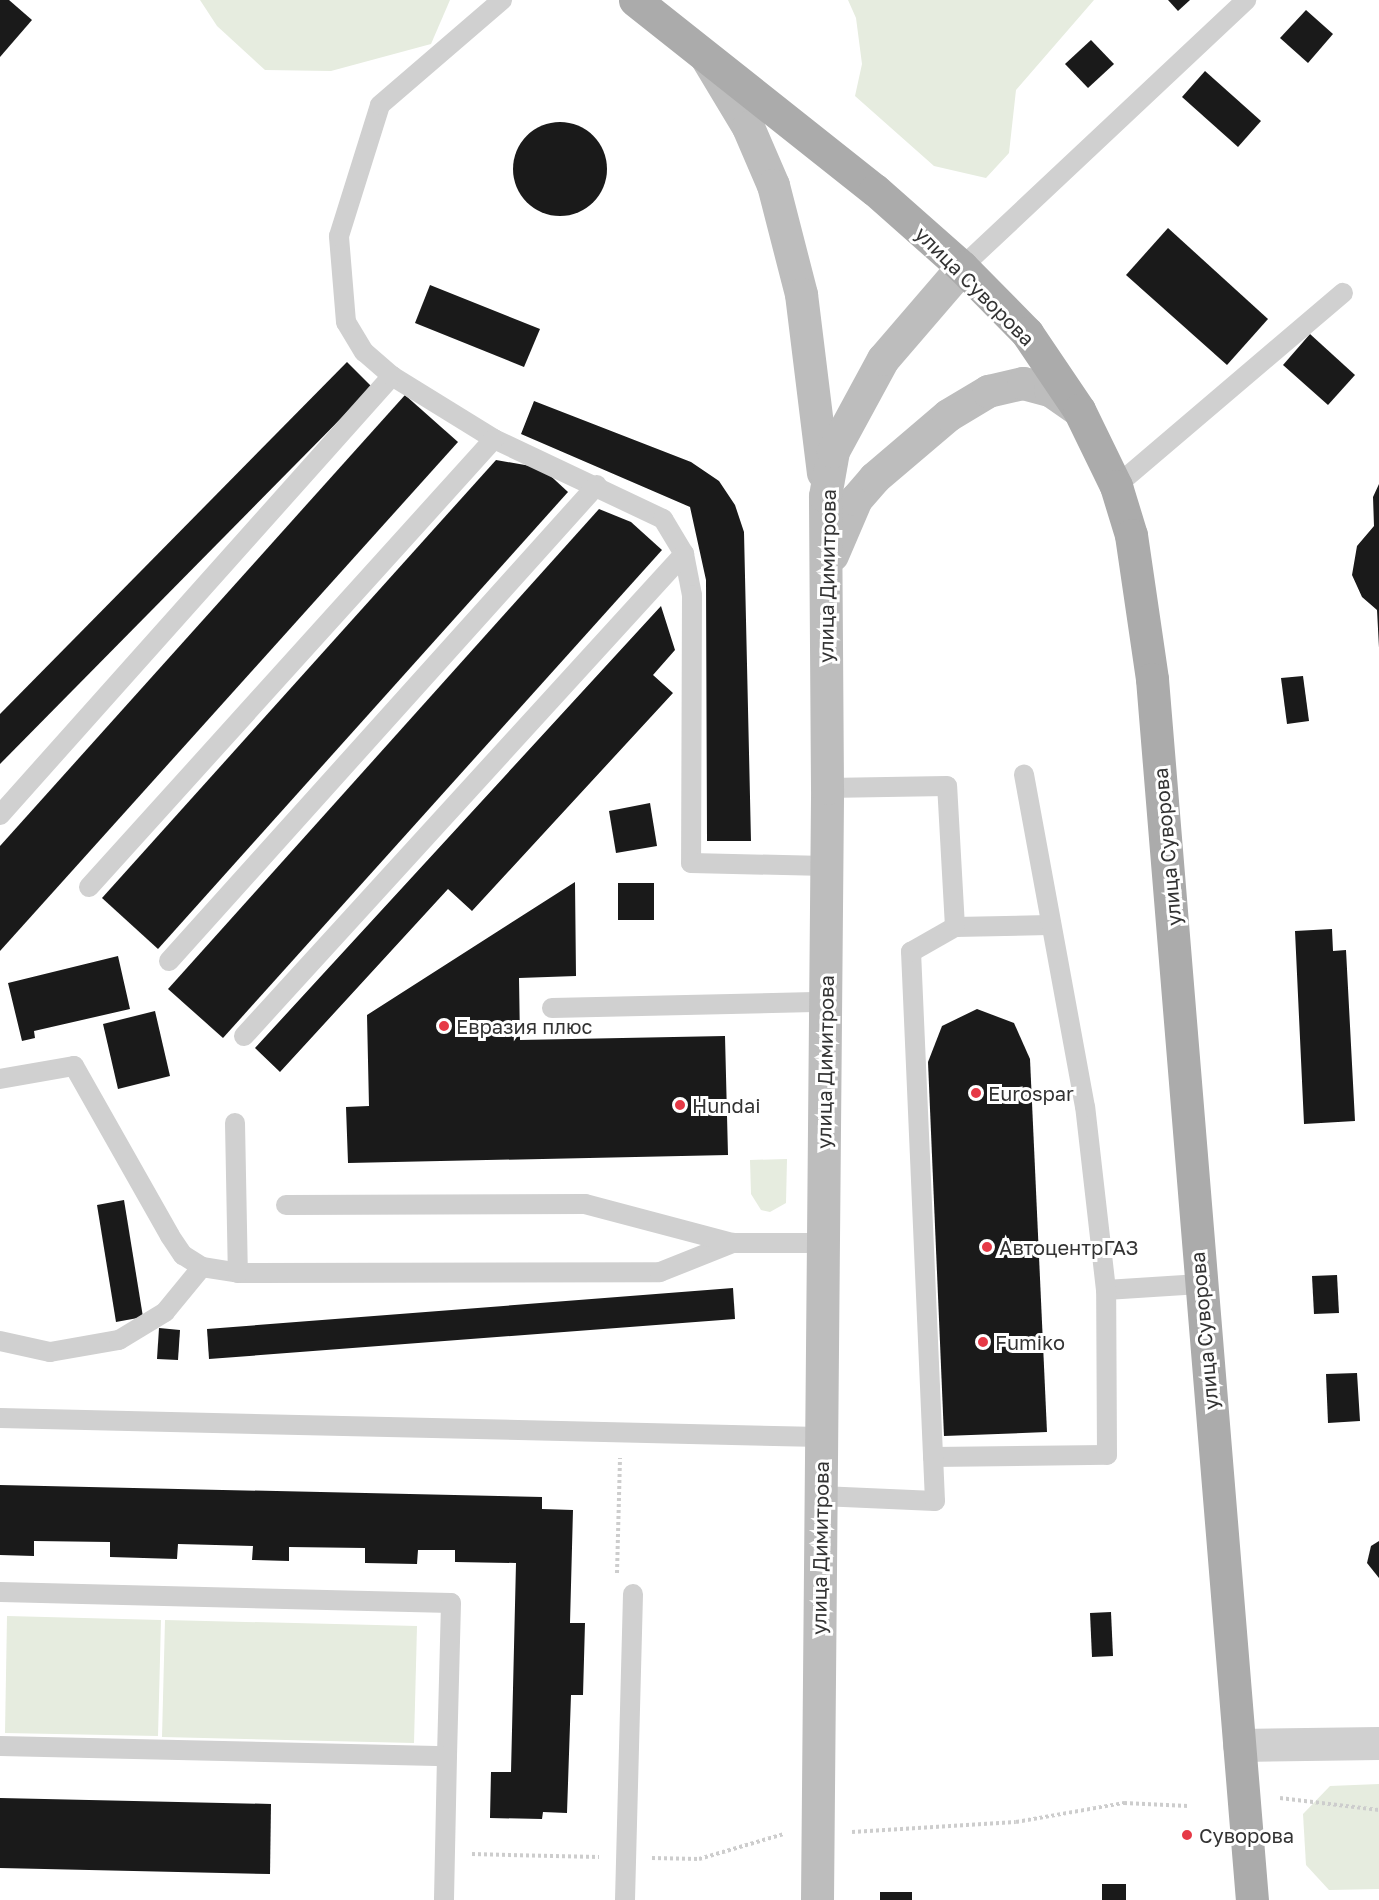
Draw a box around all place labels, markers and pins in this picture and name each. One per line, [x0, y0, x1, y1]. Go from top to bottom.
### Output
place label: Евразия плюс [456, 1014, 592, 1038]
marker: Евразия плюс [437, 1019, 451, 1033]
place label: Eurospar [988, 1081, 1074, 1105]
marker: Eurospar [969, 1086, 983, 1100]
place label: Hundai [692, 1093, 761, 1117]
marker: Hundai [673, 1098, 687, 1112]
place label: АвтоцентрГАЗ [999, 1235, 1138, 1259]
marker: АвтоцентрГАЗ [980, 1240, 994, 1254]
place label: Fumiko [995, 1330, 1065, 1354]
marker: Fumiko [976, 1335, 990, 1349]
place label: Суворова [1199, 1823, 1294, 1847]
marker: Суворова [1180, 1828, 1194, 1842]

